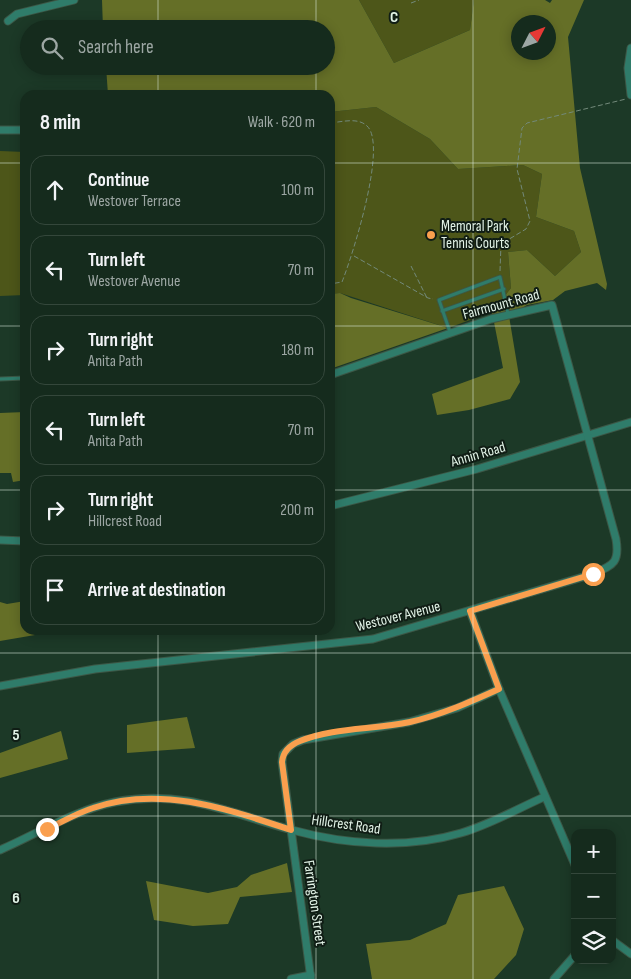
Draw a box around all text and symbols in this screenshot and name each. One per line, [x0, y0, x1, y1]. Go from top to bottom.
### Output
text: C [390, 8, 398, 27]
north arrow [511, 15, 556, 60]
search box [20, 20, 335, 75]
icon: search [38, 34, 66, 62]
text: Search here [78, 36, 154, 59]
text: 8 min [40, 110, 81, 135]
text: Walk · 620 m [248, 113, 315, 132]
text: Continue [88, 169, 149, 192]
icon: ahead [41, 176, 69, 204]
text: 100 m [281, 181, 314, 200]
text: Westover Terrace [88, 192, 181, 211]
place label: Memoral Park Tennis Courts [441, 217, 510, 253]
marker: Memoral Park Tennis Courts [425, 229, 437, 241]
text: Turn left [88, 249, 145, 272]
icon: left [41, 256, 69, 284]
text: 70 m [288, 261, 314, 280]
text: Westover Avenue [88, 272, 180, 291]
street label: Fairmount Road [461, 285, 542, 324]
text: Turn right [88, 329, 153, 352]
icon: right [41, 336, 69, 364]
text: 180 m [281, 341, 314, 360]
text: Anita Path [88, 352, 143, 371]
text: Turn left [88, 409, 145, 432]
icon: left [41, 416, 69, 444]
text: 70 m [288, 421, 314, 440]
text: Anita Path [88, 432, 143, 451]
street label: Annin Road [448, 438, 508, 472]
text: Turn right [88, 489, 153, 512]
icon: right [41, 496, 69, 524]
text: 200 m [280, 501, 314, 520]
text: Hillcrest Road [88, 512, 162, 531]
route start [582, 563, 605, 586]
icon: arrive [41, 576, 69, 604]
text: Arrive at destination [88, 579, 226, 602]
street label: Westover Avenue [354, 597, 442, 636]
text: 5 [12, 726, 20, 745]
street label: Hillcrest Road [310, 810, 382, 839]
route end [36, 818, 59, 841]
map controls [571, 829, 616, 964]
button: + [571, 829, 616, 874]
street label: Farrington Street [299, 859, 330, 947]
button: − [571, 874, 616, 919]
text: 6 [12, 889, 20, 908]
button: layers [571, 919, 616, 964]

